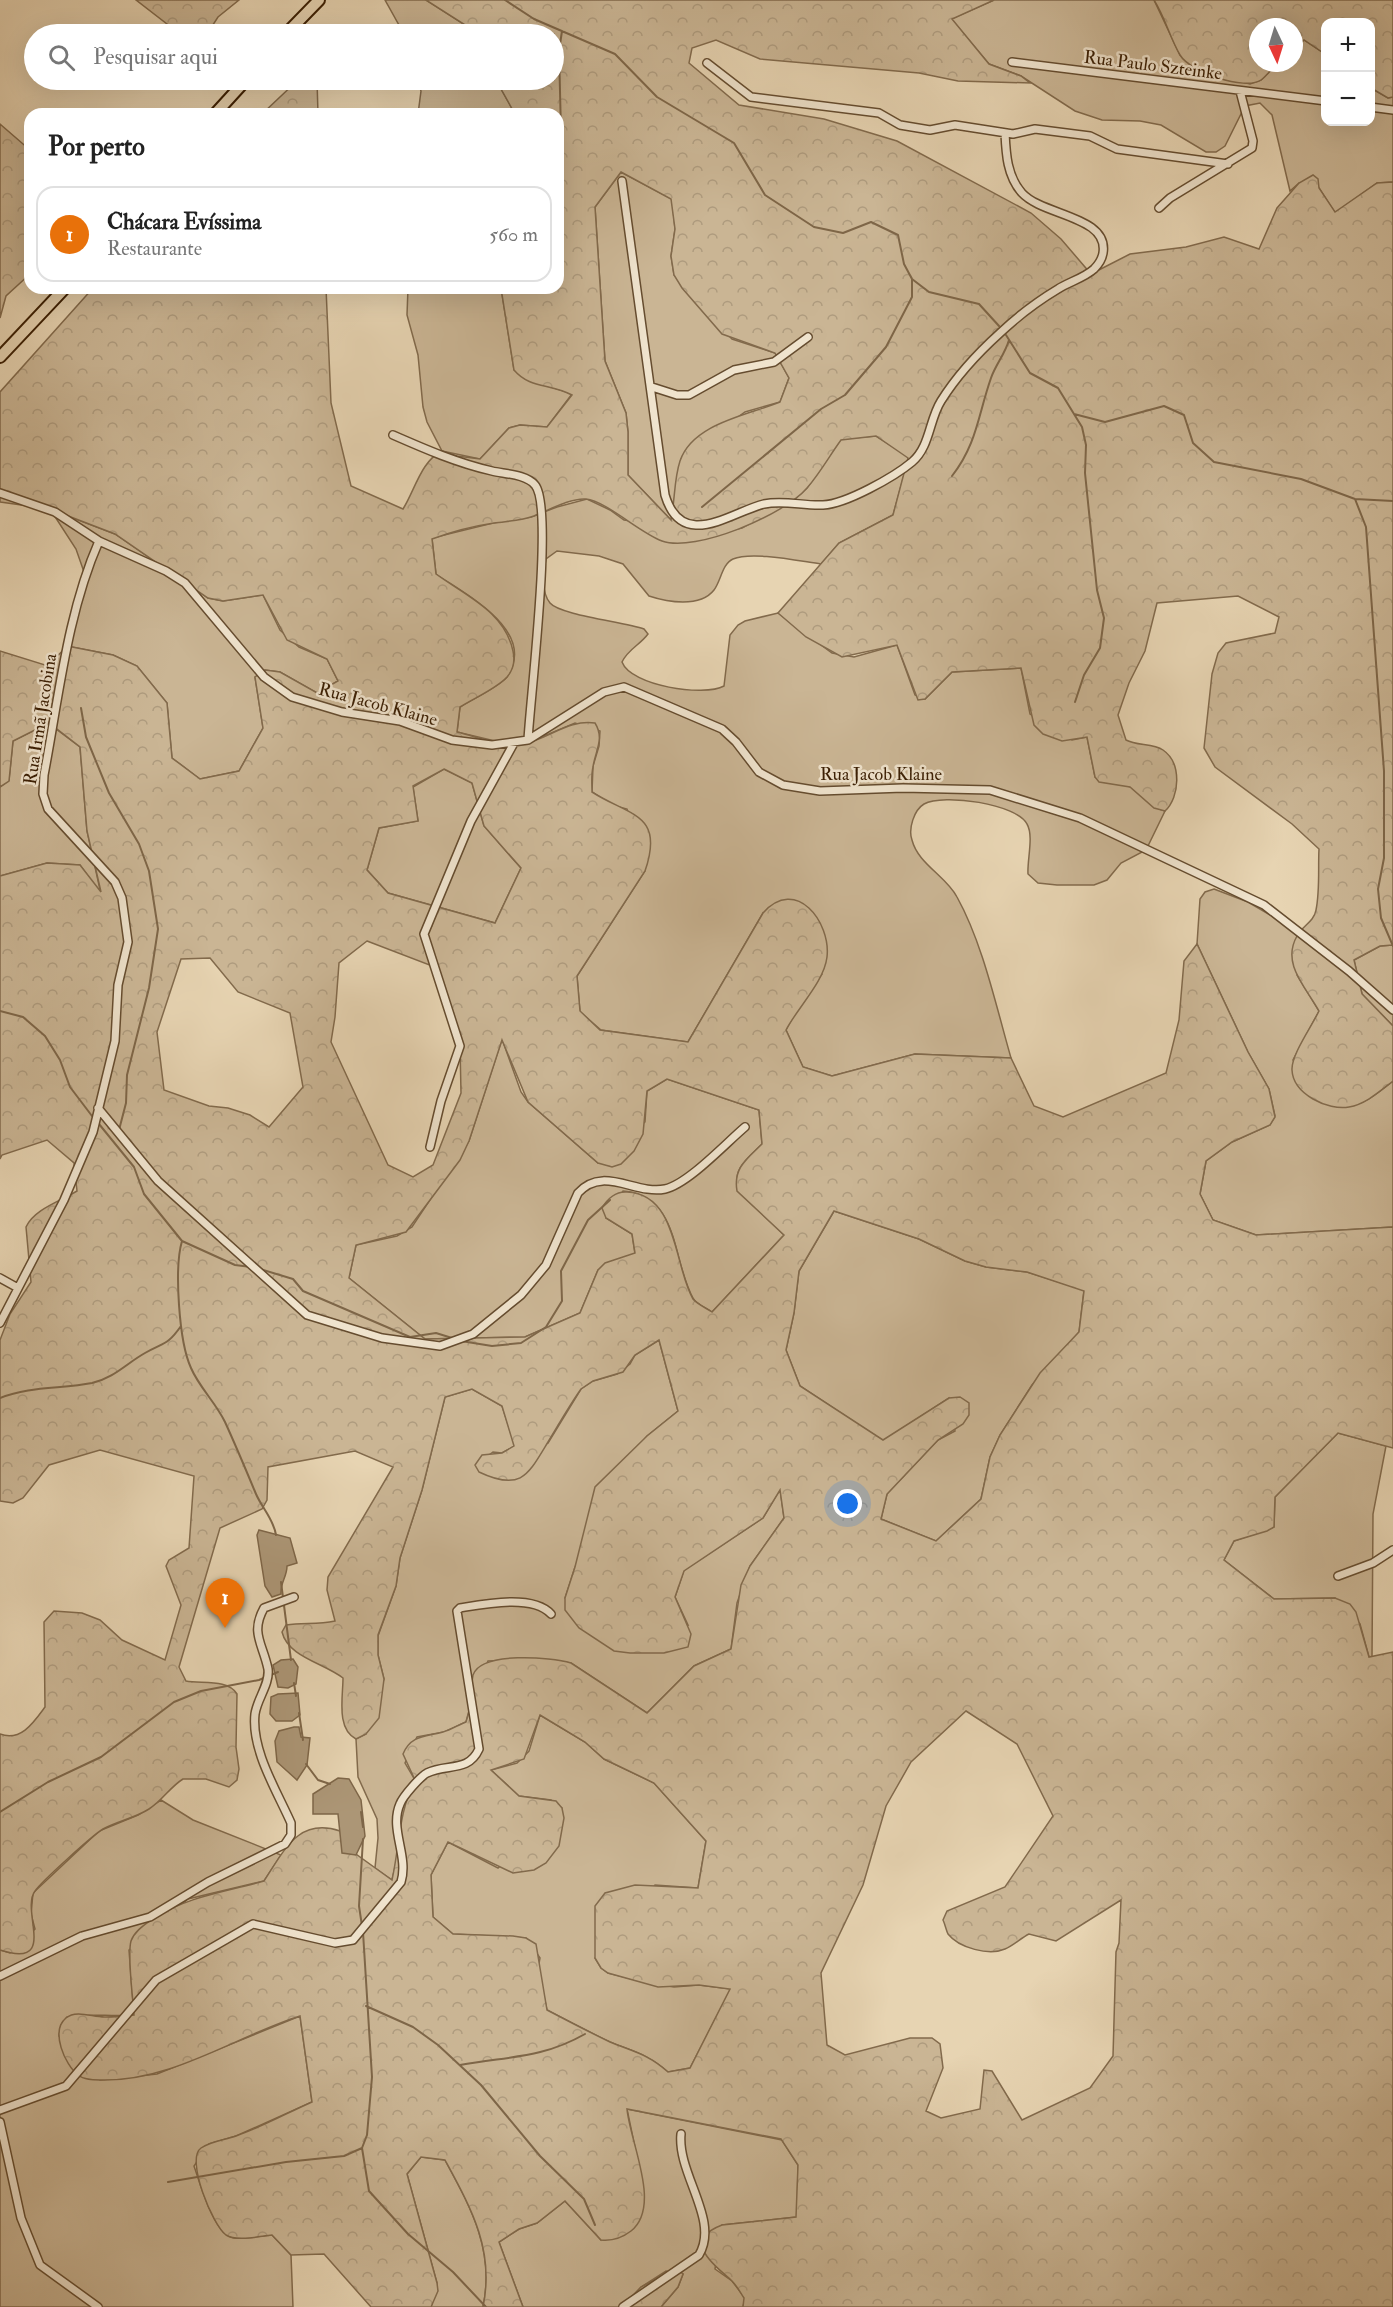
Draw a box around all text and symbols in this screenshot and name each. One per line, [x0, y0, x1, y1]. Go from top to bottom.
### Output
north arrow [1249, 18, 1303, 72]
map controls [1321, 18, 1375, 126]
button: + [1321, 18, 1375, 72]
search box [24, 24, 564, 90]
icon: search [45, 41, 78, 74]
text: Pesquisar aqui [93, 43, 218, 71]
street label: Rua Paulo Szteinke [1083, 46, 1224, 85]
button: − [1321, 72, 1375, 126]
text: Por perto [48, 131, 145, 163]
text: Chácara Evíssima [107, 208, 261, 236]
text: 1 [66, 222, 73, 247]
text: 560 m [489, 222, 538, 247]
text: Restaurante [107, 236, 202, 261]
street label: Rua Irmã Jacobina [19, 651, 62, 786]
street label: Rua Jacob Klaine [316, 678, 440, 732]
street label: Rua Jacob Klaine [820, 763, 943, 786]
your location [833, 1489, 862, 1518]
pin: 1 [206, 1578, 244, 1628]

